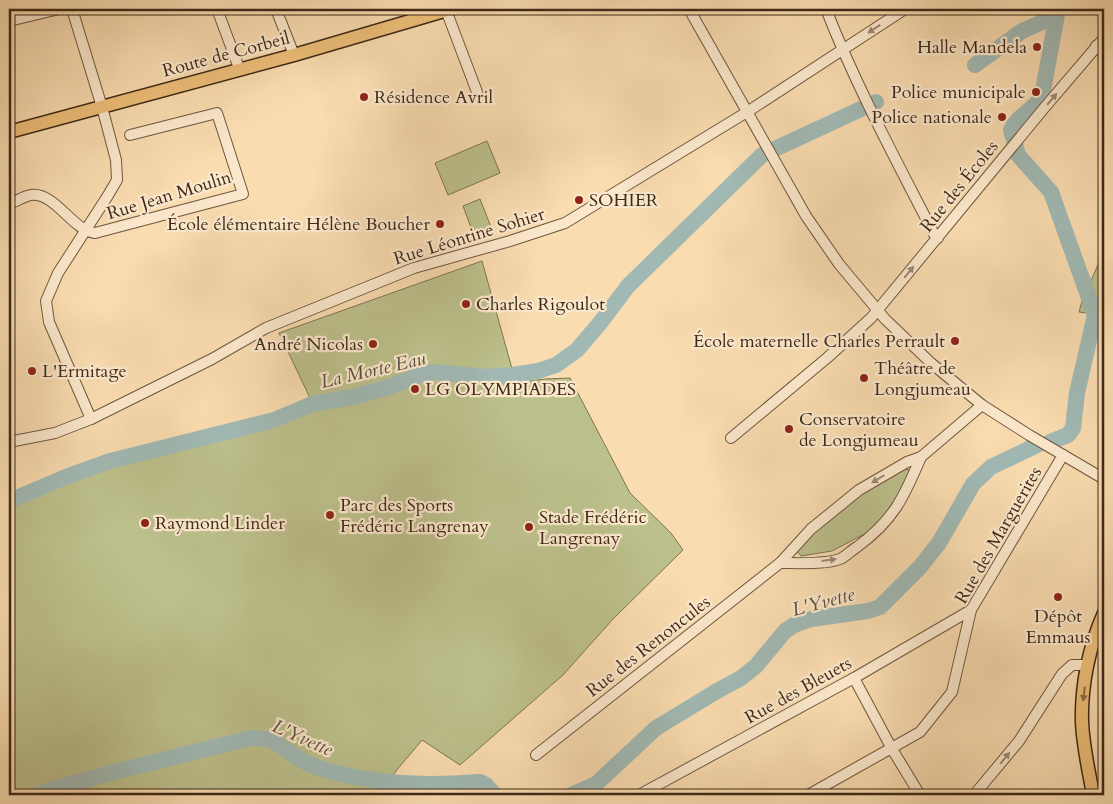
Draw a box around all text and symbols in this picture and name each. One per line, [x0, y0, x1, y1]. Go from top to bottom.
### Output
one-way arrow [867, 24, 881, 34]
street label: Route de Corbeil [160, 25, 293, 83]
place label: Halle Mandela [917, 35, 1027, 60]
marker: Halle Mandela [1031, 41, 1043, 53]
place label: Police municipale [891, 80, 1026, 105]
place label: Résidence Avril [374, 85, 493, 110]
marker: Police municipale [1030, 86, 1042, 98]
marker: Résidence Avril [358, 91, 370, 103]
one-way arrow [1046, 93, 1057, 106]
place label: Police nationale [872, 105, 992, 130]
marker: Police nationale [996, 111, 1008, 123]
street label: Rue des Écoles [914, 135, 1004, 238]
street label: Rue Jean Moulin [104, 164, 235, 226]
place label: SOHIER [589, 188, 659, 213]
marker: SOHIER [573, 194, 585, 206]
street label: Rue Léontine Sohier [391, 201, 548, 271]
place label: École élémentaire Hélène Boucher [167, 212, 430, 237]
marker: École élémentaire Hélène Boucher [434, 218, 446, 230]
one-way arrow [904, 266, 915, 279]
place label: Charles Rigoulot [476, 292, 605, 317]
marker: Charles Rigoulot [460, 298, 472, 310]
place label: École maternelle Charles Perrault [693, 329, 945, 354]
place label: André Nicolas [254, 332, 363, 357]
marker: École maternelle Charles Perrault [949, 335, 961, 347]
marker: André Nicolas [367, 338, 379, 350]
water label: La Morte Eau [318, 345, 429, 395]
place label: Théâtre de Longjumeau [874, 356, 971, 402]
place label: L'Ermitage [42, 359, 127, 384]
marker: L'Ermitage [26, 365, 38, 377]
marker: Théâtre de Longjumeau [858, 372, 870, 384]
place label: LG OLYMPIADES [425, 377, 576, 402]
marker: LG OLYMPIADES [409, 383, 421, 395]
place label: Conservatoire de Longjumeau [799, 407, 919, 453]
marker: Conservatoire de Longjumeau [783, 423, 795, 435]
street label: Rue des Marguerites [949, 462, 1048, 609]
one-way arrow [871, 475, 884, 484]
place label: Parc des Sports Frédéric Langrenay [340, 493, 489, 539]
place label: Stade Frédéric Langrenay [539, 505, 647, 551]
marker: Parc des Sports Frédéric Langrenay [324, 509, 336, 521]
place label: Raymond Linder [155, 511, 285, 536]
marker: Raymond Linder [139, 517, 151, 529]
marker: Stade Frédéric Langrenay [523, 521, 535, 533]
one-way arrow [821, 556, 837, 564]
water label: L'Yvette [789, 581, 858, 623]
street label: Rue des Renoncules [581, 590, 716, 703]
marker: Dépôt Emmaus [1052, 591, 1064, 603]
place label: Dépôt Emmaus [1025, 604, 1091, 650]
street label: Rue des Bleuets [740, 651, 856, 730]
one-way arrow [1080, 686, 1088, 702]
water label: L'Yvette [268, 713, 338, 763]
one-way arrow [1000, 752, 1011, 765]

